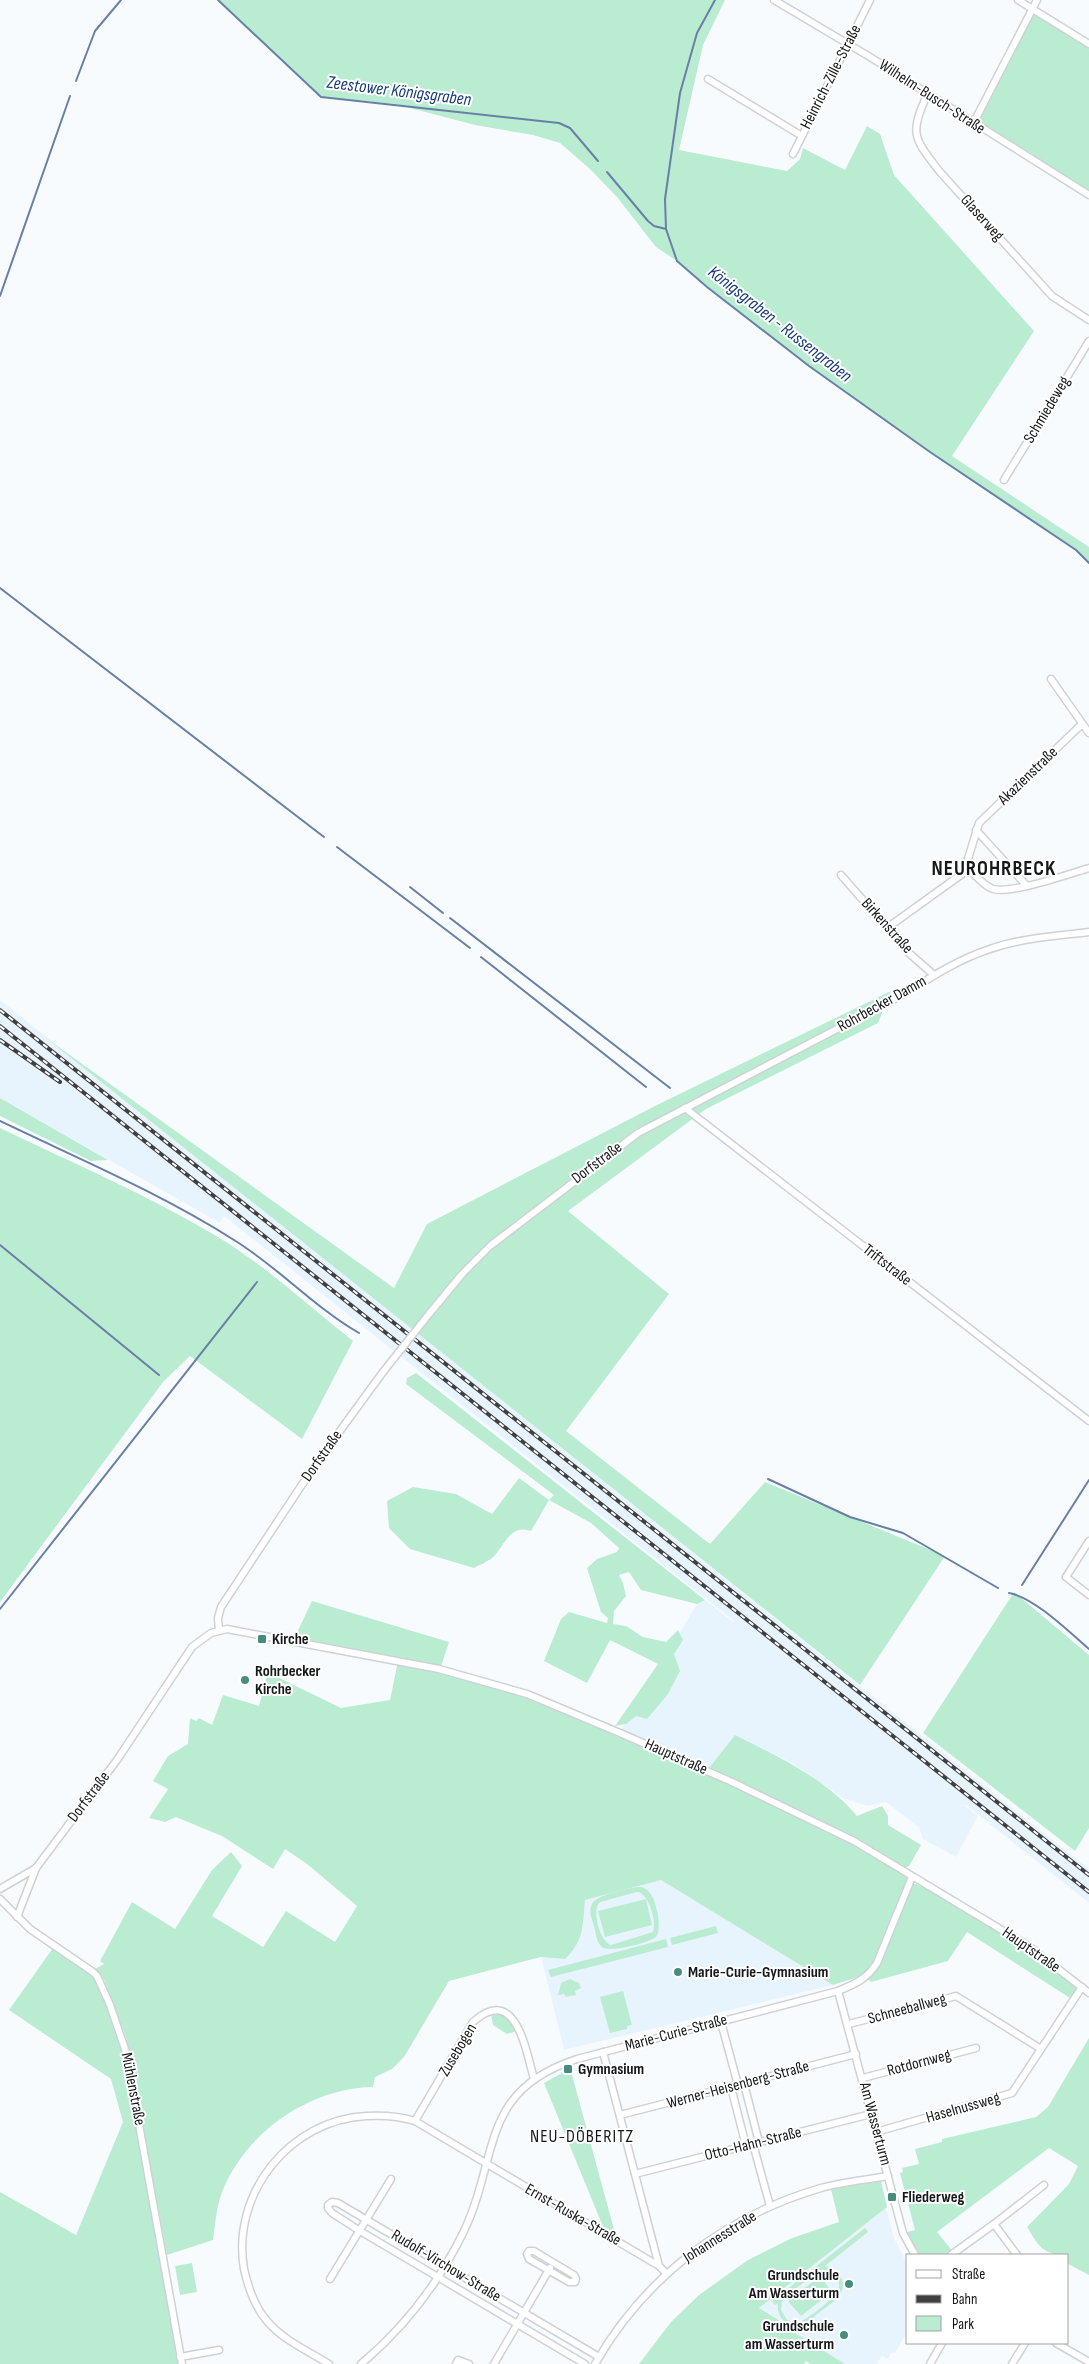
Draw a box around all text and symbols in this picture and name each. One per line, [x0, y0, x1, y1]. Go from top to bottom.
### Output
street label: Heinrich-Zille-Straße [797, 22, 865, 132]
street label: Wilhelm-Busch-Straße [875, 56, 989, 138]
water label: Zeestower Königsgraben [325, 72, 473, 110]
street label: Glaserweg [956, 191, 1008, 245]
water label: Königsgraben - Russengraben [704, 261, 856, 387]
street label: Schmiedeweg [1020, 373, 1074, 447]
street label: Akazienstraße [993, 743, 1062, 810]
district label: NEUROHRBECK [932, 856, 1056, 881]
street label: Birkenstraße [857, 894, 917, 958]
street label: Rohrbecker Damm [834, 972, 930, 1036]
street label: Dorfstraße [568, 1138, 626, 1188]
street label: Triftstraße [859, 1240, 915, 1290]
street label: Dorfstraße [298, 1427, 346, 1485]
place label: Kirche [272, 1630, 309, 1649]
marker: Kirche [256, 1633, 268, 1645]
place label: Rohrbecker Kirche [255, 1662, 321, 1699]
marker: Rohrbecker Kirche [239, 1674, 251, 1686]
street label: Hauptstraße [642, 1735, 710, 1779]
street label: Dorfstraße [64, 1768, 114, 1826]
street label: Hauptstraße [998, 1923, 1064, 1977]
place label: Marie-Curie-Gymnasium [688, 1963, 828, 1982]
marker: Marie-Curie-Gymnasium [672, 1966, 684, 1978]
street label: Schneeballweg [866, 1989, 948, 2029]
street label: Marie-Curie-Straße [623, 2010, 729, 2056]
street label: Zusebogen [435, 2020, 481, 2080]
street label: Rotdornweg [885, 2045, 953, 2081]
street label: Mühlenstraße [117, 2051, 149, 2127]
street label: Werner-Heisenberg-Straße [665, 2057, 811, 2113]
place label: Gymnasium [578, 2060, 644, 2079]
marker: Gymnasium [562, 2063, 574, 2075]
street label: Am Wasserturm [855, 2079, 895, 2168]
street label: Haselnussweg [924, 2088, 1002, 2128]
street label: Otto-Hahn-Straße [703, 2123, 803, 2165]
district label: NEU-DÖBERITZ [530, 2126, 634, 2147]
street label: Ernst-Ruska-Straße [522, 2180, 624, 2250]
place label: Fliederweg [902, 2188, 965, 2207]
marker: Fliederweg [886, 2191, 898, 2203]
street label: Johannesstraße [679, 2207, 760, 2268]
street label: Rudolf-Virchow-Straße [388, 2226, 504, 2306]
legend [906, 2254, 1069, 2344]
text: Straße [952, 2265, 985, 2284]
place label: Grundschule Am Wasserturm [748, 2266, 839, 2303]
marker: Grundschule Am Wasserturm [843, 2278, 855, 2290]
text: Bahn [952, 2290, 977, 2309]
text: Park [952, 2315, 974, 2334]
place label: Grundschule am Wasserturm [745, 2317, 834, 2354]
marker: Grundschule am Wasserturm [838, 2329, 850, 2341]

